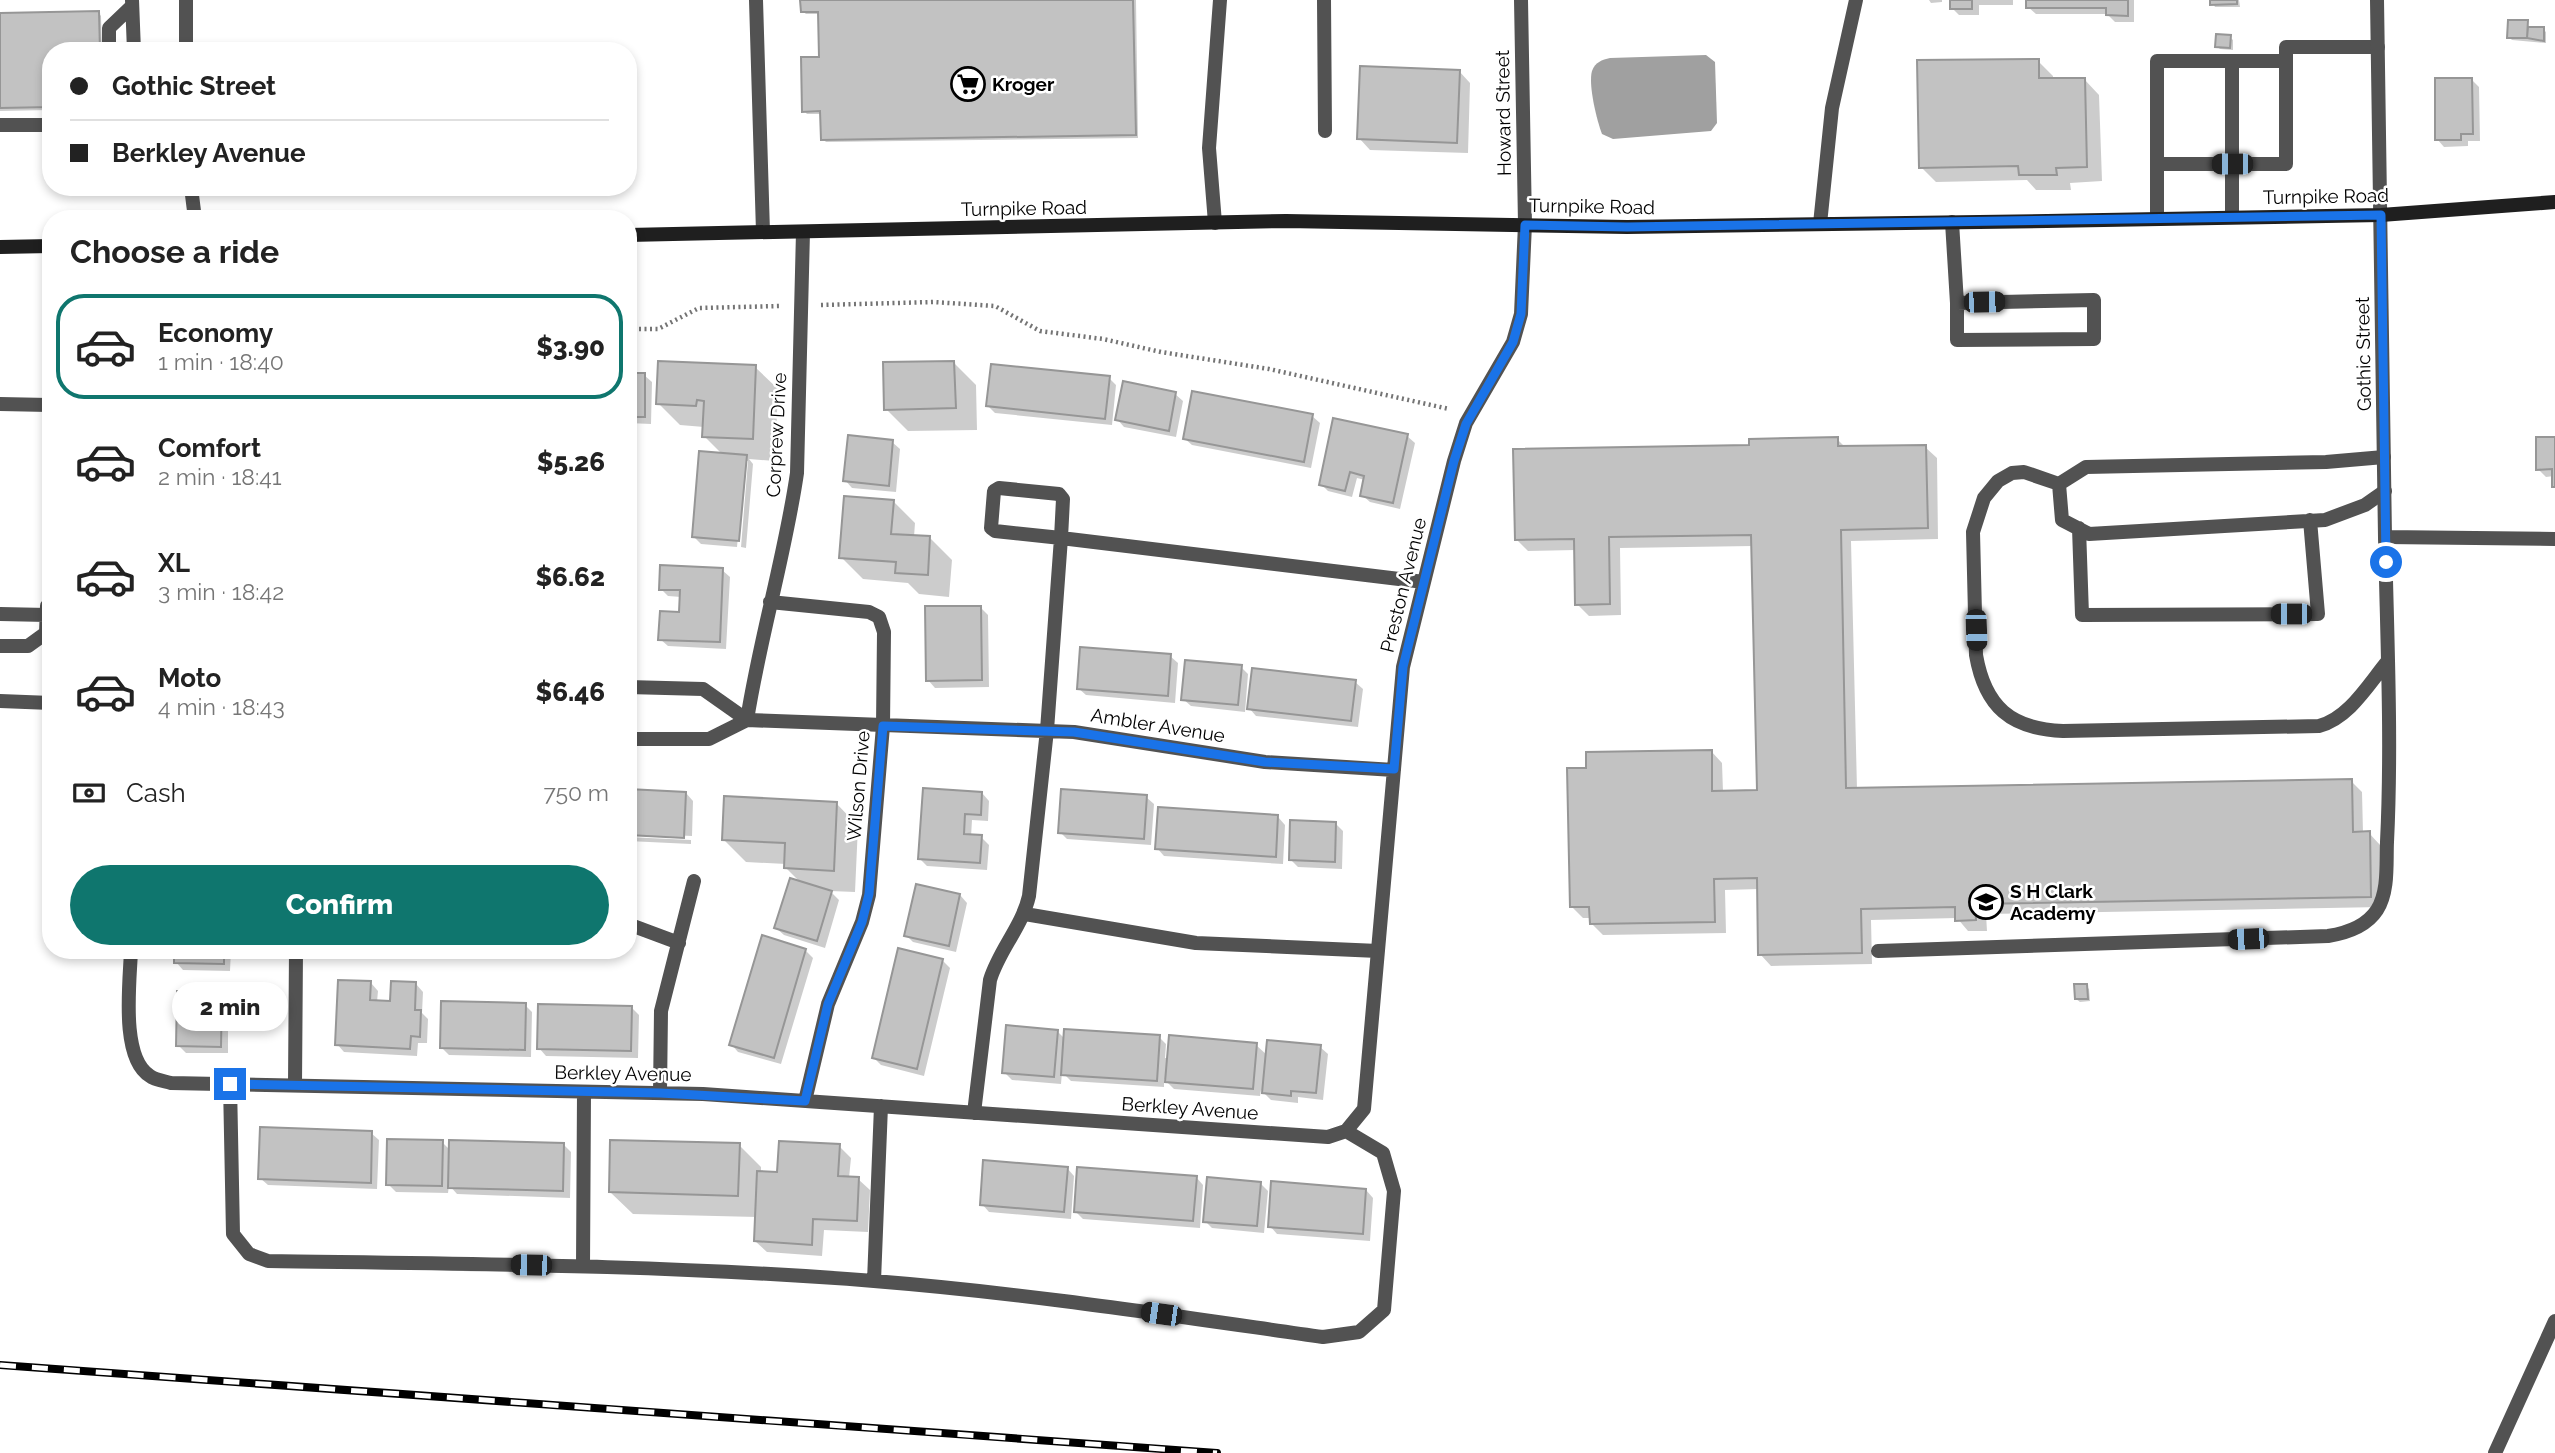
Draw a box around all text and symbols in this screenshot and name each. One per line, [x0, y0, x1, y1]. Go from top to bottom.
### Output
street label: Howard Street [1491, 49, 1515, 176]
supermarket icon: Kroger [949, 65, 987, 103]
text: Gothic Street [112, 71, 276, 101]
place label: Kroger [992, 73, 1055, 95]
text: Berkley Avenue [112, 138, 306, 168]
car [2212, 154, 2254, 175]
street label: Turnpike Road [2263, 184, 2389, 208]
street label: Turnpike Road [1529, 194, 1655, 218]
street label: Turnpike Road [961, 196, 1087, 220]
text: Choose a ride [70, 233, 279, 270]
car [1963, 291, 2006, 313]
street label: Gothic Street [2351, 296, 2375, 411]
icon: car [74, 315, 137, 378]
text: Economy [158, 318, 273, 348]
text: $3.90 [536, 332, 605, 362]
text: 1 min · 18:40 [158, 348, 284, 375]
street label: Corprew Drive [762, 372, 790, 498]
icon: car [74, 430, 137, 493]
text: Comfort [158, 433, 261, 463]
text: $5.26 [537, 447, 605, 477]
text: 2 min · 18:41 [158, 463, 282, 490]
street label: Preston Avenue [1376, 515, 1430, 655]
icon: car [74, 545, 137, 608]
route start [2370, 546, 2402, 578]
text: XL [158, 548, 190, 578]
text: $6.62 [535, 562, 605, 592]
text: 3 min · 18:42 [158, 578, 284, 605]
car [2271, 604, 2313, 625]
car [1965, 609, 1988, 651]
icon: car [74, 660, 137, 723]
text: Moto [158, 663, 221, 693]
text: $6.46 [535, 677, 605, 707]
text: 4 min · 18:43 [158, 693, 285, 720]
street label: Ambler Avenue [1089, 704, 1227, 746]
street label: Wilson Drive [842, 730, 874, 842]
icon: cash [70, 774, 108, 812]
text: Cash [126, 778, 186, 808]
text: 750 m [543, 779, 609, 806]
button: Confirm [70, 865, 609, 945]
place label: S H Clark Academy [2010, 880, 2096, 924]
school or university icon: S H Clark Academy [1967, 883, 2005, 921]
car [2227, 928, 2270, 950]
callout: 2 min [172, 982, 288, 1032]
text: 2 min [200, 993, 260, 1020]
street label: Berkley Avenue [554, 1061, 692, 1085]
route end [214, 1068, 246, 1100]
street label: Berkley Avenue [1121, 1092, 1259, 1124]
car [510, 1254, 553, 1276]
car [1139, 1301, 1184, 1327]

